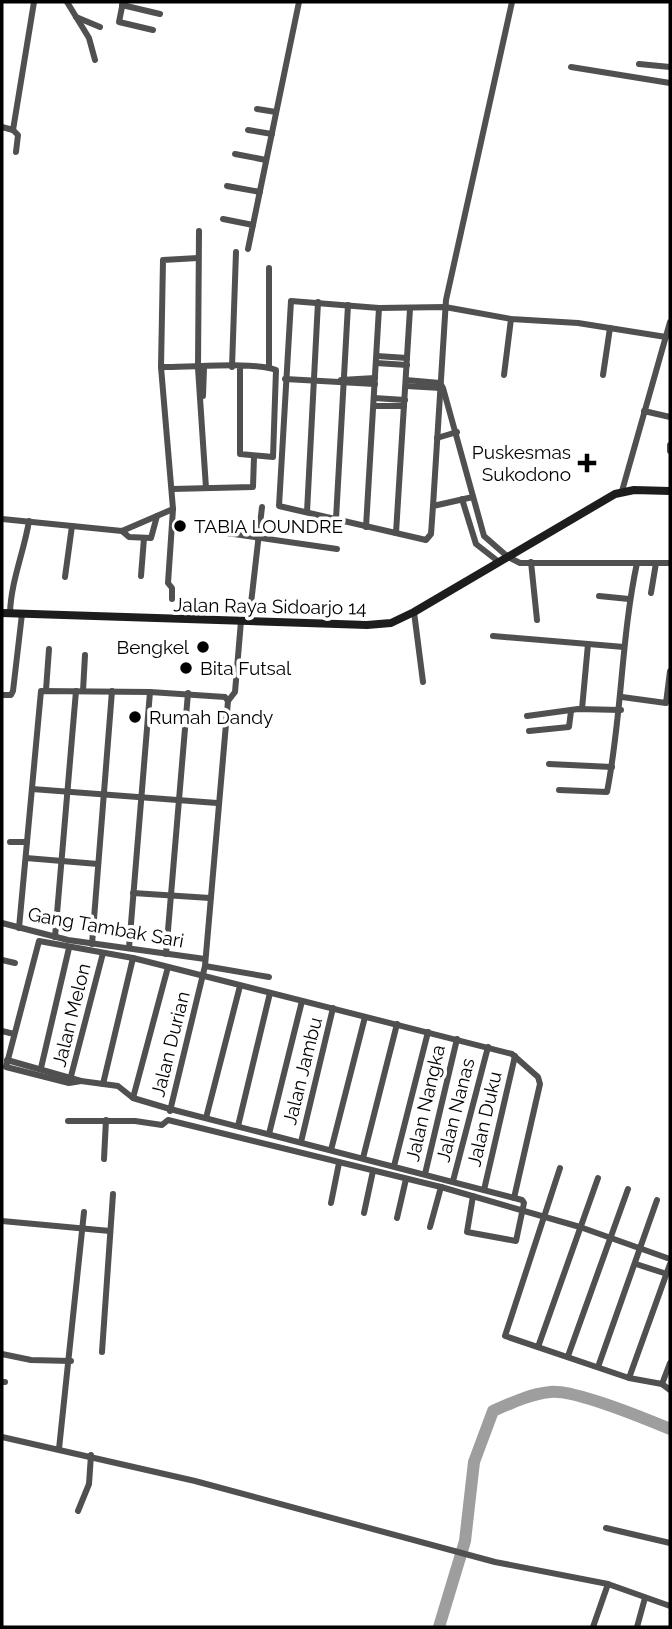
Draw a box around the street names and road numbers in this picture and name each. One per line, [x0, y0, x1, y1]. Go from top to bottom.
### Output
street label: Jalan Raya Sidoarjo 14 [173, 593, 367, 619]
street label: Gang Tambak Sari [26, 902, 186, 952]
street label: Jalan Melon [48, 961, 94, 1069]
street label: Jalan Durian [146, 989, 194, 1099]
street label: Jalan Jambu [278, 1015, 326, 1127]
street label: Jalan Nangka [401, 1043, 449, 1163]
street label: Jalan Nanas [431, 1056, 479, 1164]
street label: Jalan Duku [462, 1069, 506, 1169]

